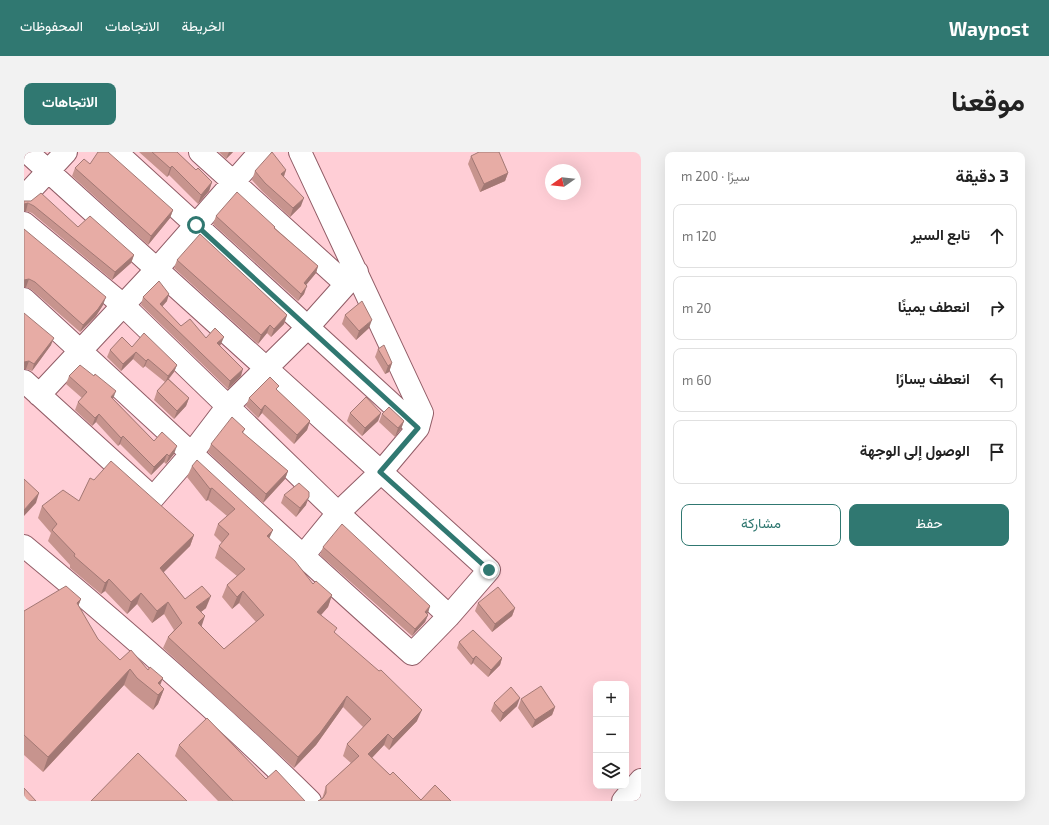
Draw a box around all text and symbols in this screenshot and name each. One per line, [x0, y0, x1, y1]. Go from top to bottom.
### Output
text: المحفوظات [20, 17, 83, 34]
text: الاتجاهات [105, 17, 159, 34]
text: الخريطة [181, 17, 225, 34]
text: Waypost [949, 17, 1029, 40]
button: الاتجاهات [24, 83, 116, 125]
text: موقعنا [951, 83, 1025, 117]
north arrow [545, 164, 581, 200]
text: 3 دقيقة [956, 165, 1009, 185]
text: سيرًا · 200 m [681, 168, 750, 184]
route start [187, 216, 205, 234]
text: تابع السير [911, 225, 970, 243]
icon: ahead [986, 225, 1008, 247]
text: 120 m [682, 228, 717, 244]
text: انعطف يمينًا [898, 297, 970, 315]
icon: right [986, 297, 1008, 319]
text: 20 m [682, 300, 711, 316]
text: انعطف يسارًا [896, 369, 970, 387]
icon: left [986, 369, 1008, 391]
text: 60 m [682, 372, 712, 388]
text: الوصول إلى الوجهة [860, 441, 970, 459]
icon: arrive [986, 441, 1008, 463]
button: مشاركة [681, 504, 841, 546]
button: حفظ [849, 504, 1009, 546]
route end [480, 561, 498, 579]
map controls [593, 681, 629, 789]
button: + [593, 681, 629, 717]
button: − [593, 717, 629, 753]
button: layers [593, 753, 629, 789]

